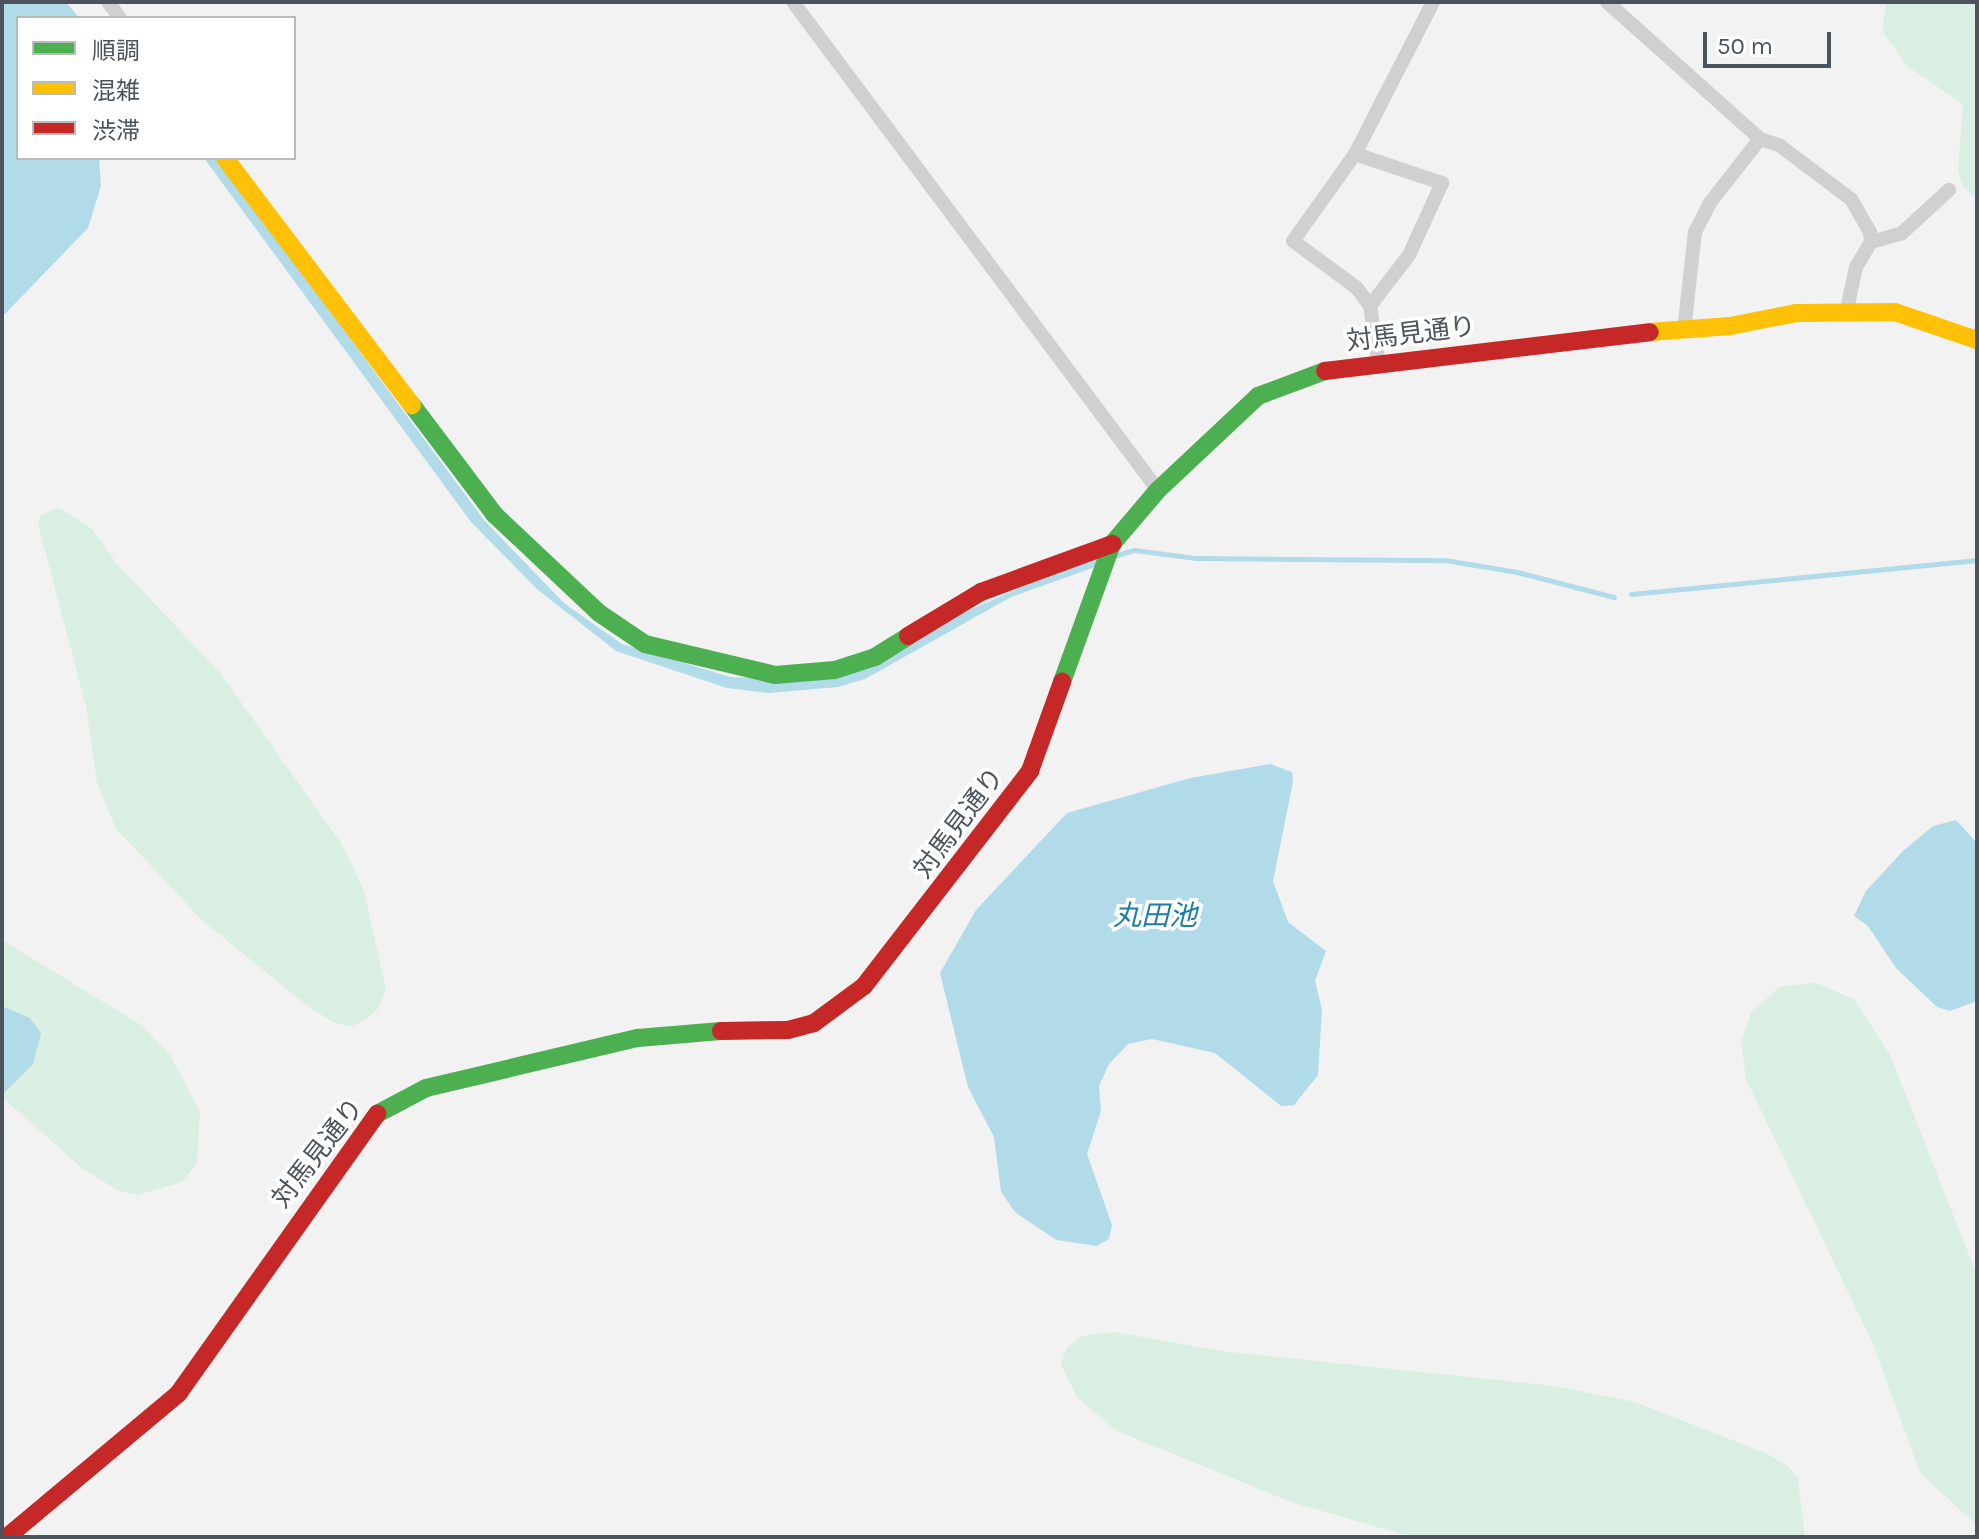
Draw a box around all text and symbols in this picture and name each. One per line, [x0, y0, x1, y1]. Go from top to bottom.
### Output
legend [16, 16, 296, 160]
scale bar [1707, 16, 1835, 66]
text: 50 m [1717, 32, 1773, 60]
text: 順調 [92, 37, 140, 65]
text: 混雑 [92, 77, 140, 105]
text: 渋滞 [92, 117, 140, 145]
street label: 対馬見通り [1345, 311, 1477, 357]
street label: 対馬見通り [907, 762, 1011, 884]
water label: 丸田池 [1113, 899, 1197, 933]
street label: 対馬見通り [266, 1092, 370, 1214]

